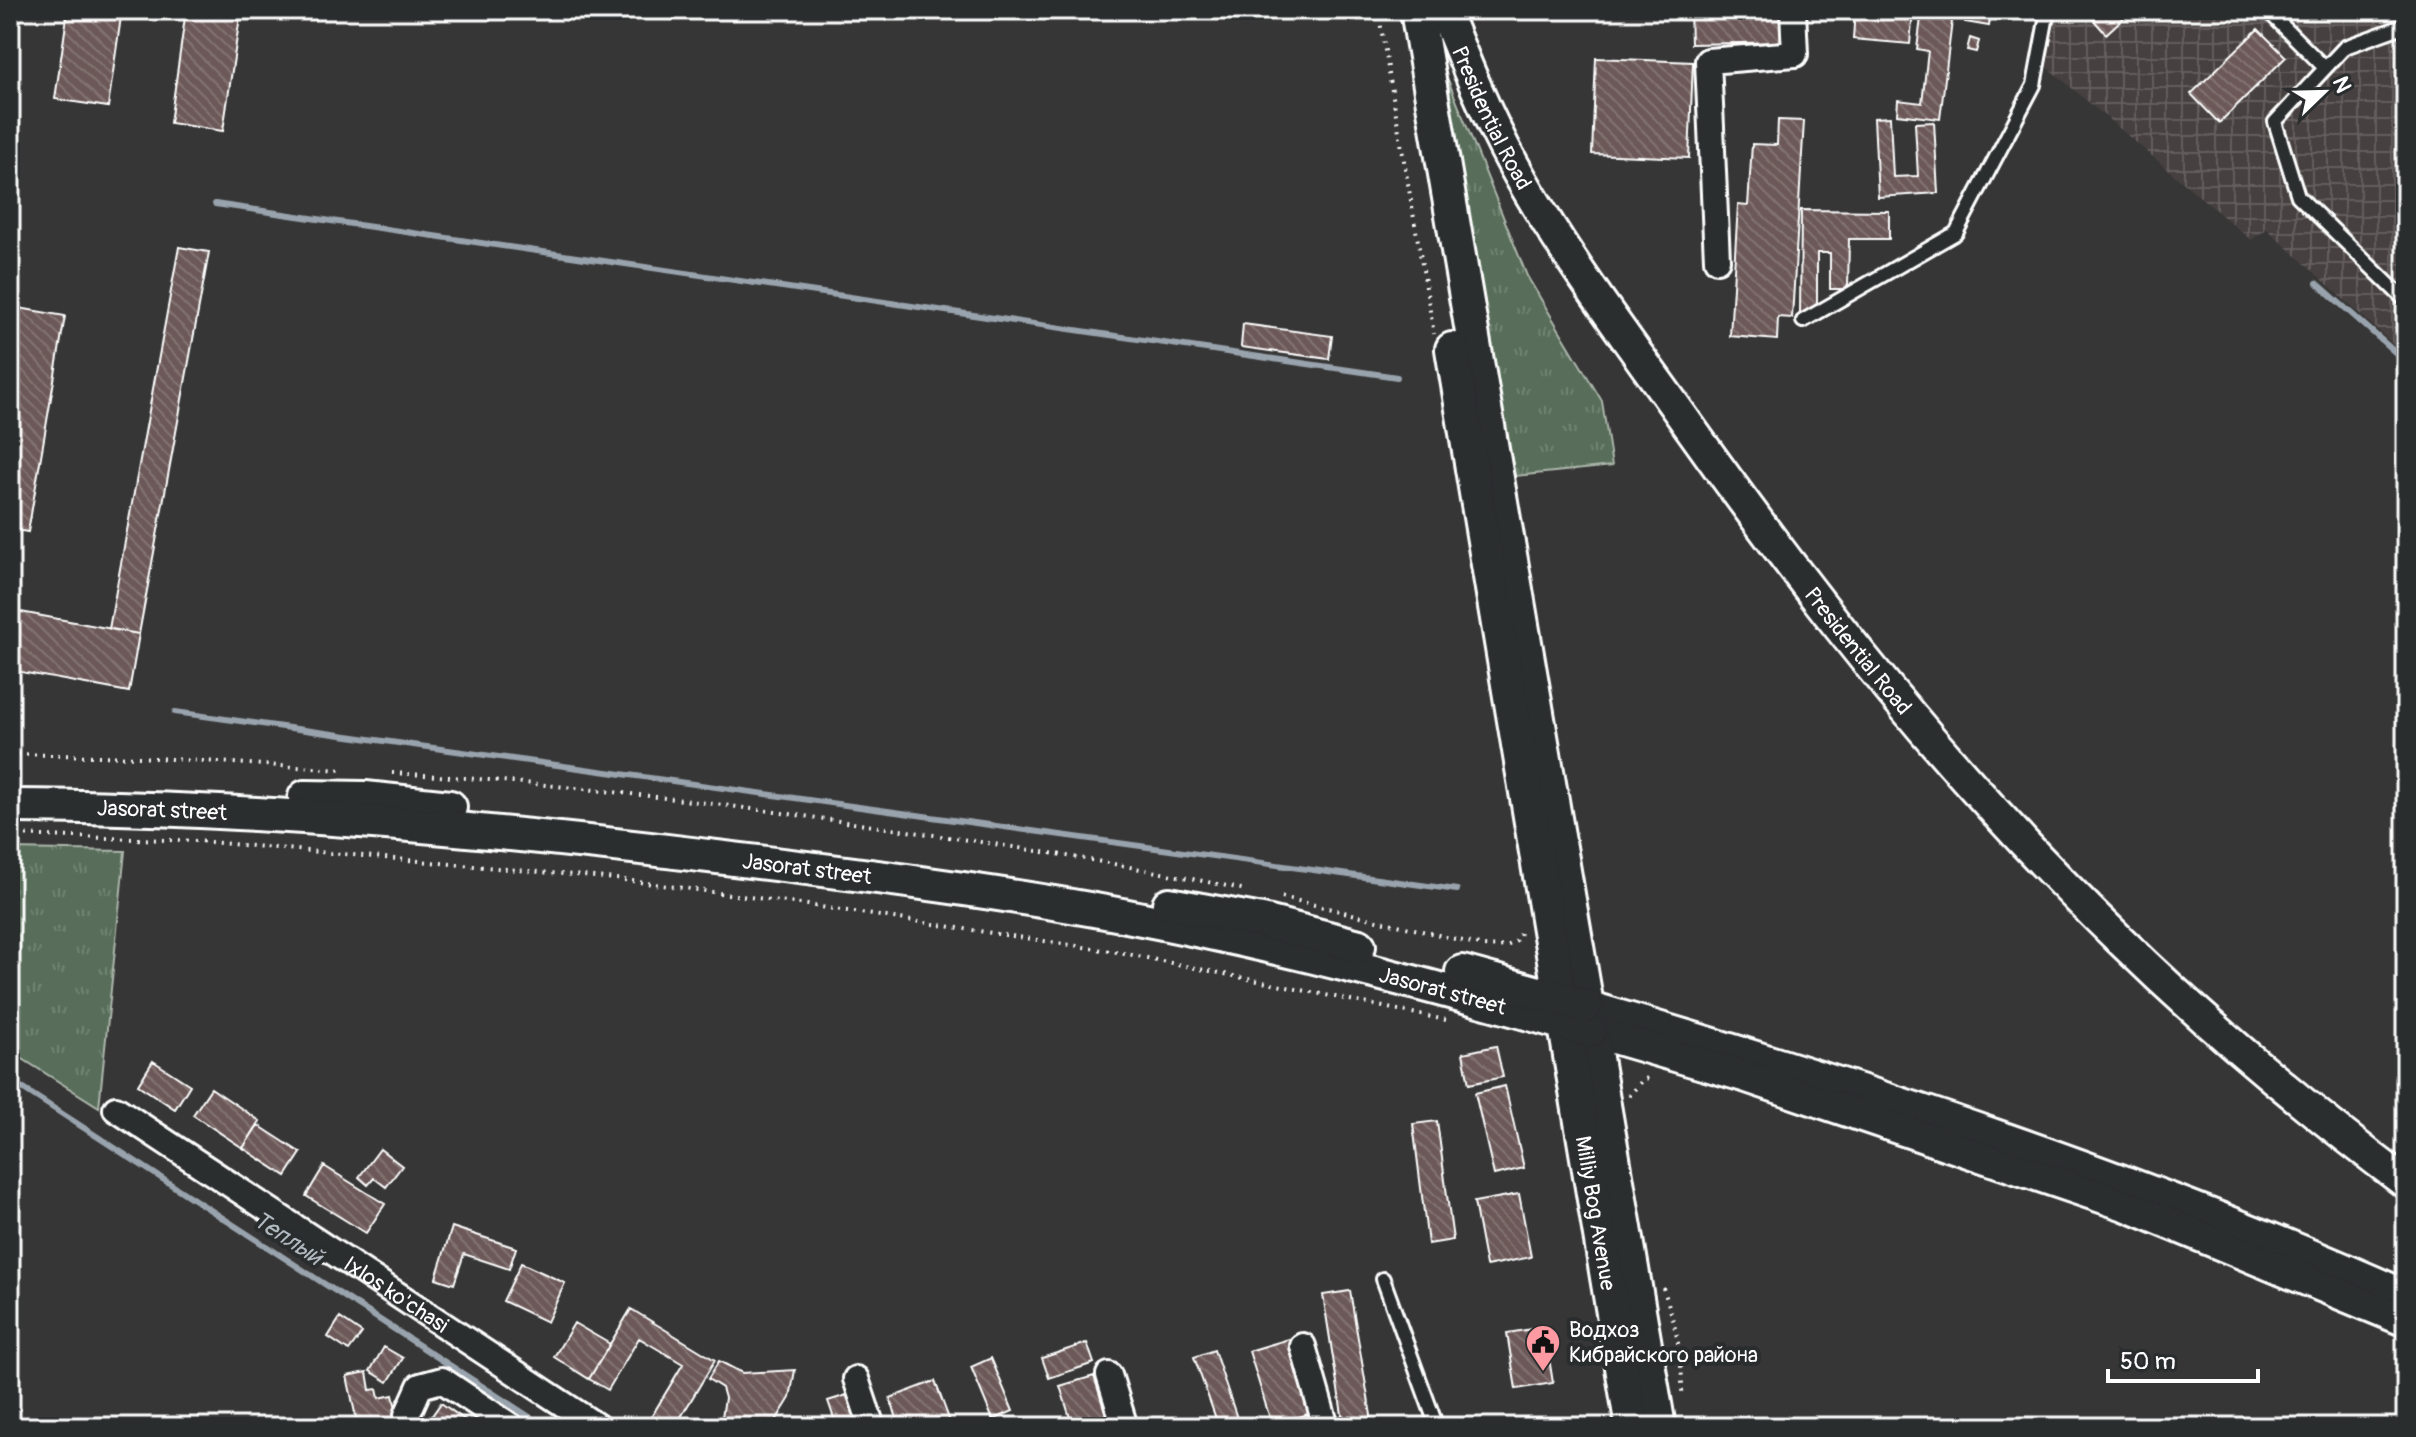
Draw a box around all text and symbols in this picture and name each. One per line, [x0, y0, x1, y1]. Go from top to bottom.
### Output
street label: Presidential Road [1445, 42, 1538, 195]
north arrow [2284, 52, 2364, 132]
text: N [2326, 72, 2357, 97]
street label: Presidential Road [1798, 582, 1917, 721]
street label: Jasorat street [96, 794, 228, 827]
street label: Jasorat street [741, 847, 874, 891]
street label: Jasorat street [1376, 961, 1509, 1022]
street label: Milliy Bog Avenue [1569, 1134, 1622, 1293]
water label: Теплый [248, 1205, 330, 1273]
street label: Ixlos ko'chasi [338, 1250, 454, 1340]
place label: Водхоз Кибрайского района [1569, 1316, 1758, 1369]
public building icon: Водхоз Кибрайского района [1524, 1323, 1562, 1373]
scale bar [2108, 1333, 2258, 1383]
text: 50 m [2120, 1347, 2176, 1376]

